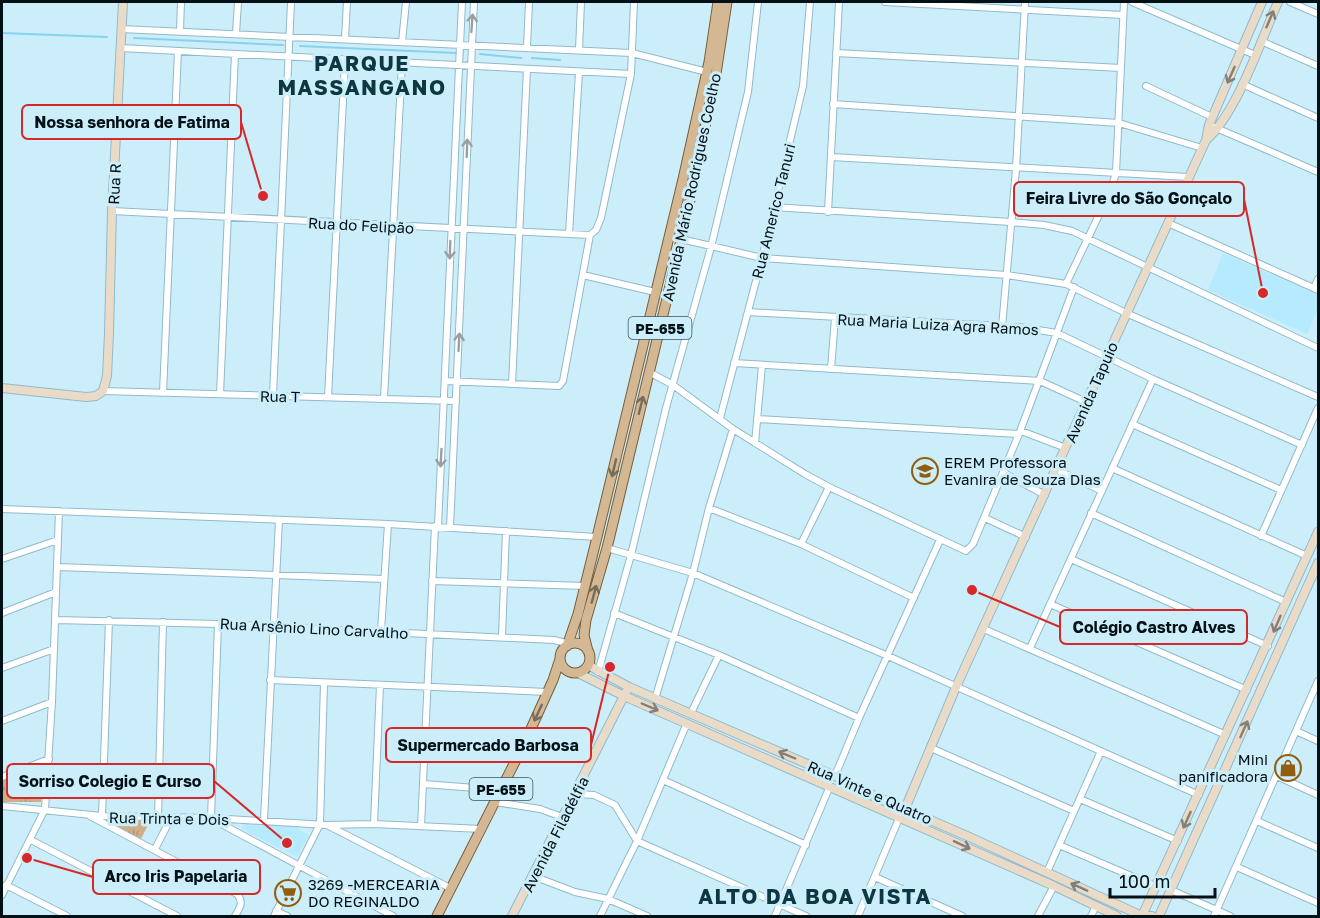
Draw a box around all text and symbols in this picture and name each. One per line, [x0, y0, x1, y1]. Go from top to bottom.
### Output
one-way arrow [1265, 11, 1276, 29]
one-way arrow [467, 14, 478, 34]
district label: PARQUE MASSANGANO [277, 50, 447, 100]
one-way arrow [1225, 65, 1236, 83]
street label: Avenida Mário Rodrigues Coelho [658, 71, 724, 303]
callout: Nossa senhora de Fatima [22, 105, 241, 139]
text: Nossa senhora de Fatima [34, 112, 230, 132]
one-way arrow [461, 138, 473, 158]
street label: Rua Americo Tanuri [747, 142, 799, 280]
street label: Rua R [104, 163, 124, 205]
callout: Feira Livre do São Gonçalo [1014, 182, 1244, 216]
text: Feira Livre do São Gonçalo [1026, 188, 1233, 208]
street label: Rua do Felipão [308, 213, 414, 237]
one-way arrow [445, 239, 456, 259]
street label: Rua Maria Luiza Agra Ramos [837, 310, 1039, 338]
road number: PE-655 [628, 317, 692, 339]
one-way arrow [454, 333, 465, 353]
street label: Avenida Tapuio [1061, 339, 1121, 445]
street label: Rua T [260, 387, 300, 405]
one-way arrow [635, 396, 647, 415]
one-way arrow [435, 448, 446, 468]
place label: EREM Professora Evanira de Souza Dias [944, 453, 1101, 488]
school or university icon: EREM Professora Evanira de Souza Dias [910, 456, 940, 486]
one-way arrow [607, 458, 619, 477]
one-way arrow [588, 585, 600, 604]
callout: Colégio Castro Alves [1060, 610, 1247, 644]
street label: Rua Arsênio Lino Carvalho [219, 614, 409, 642]
one-way arrow [1271, 614, 1282, 633]
text: Colégio Castro Alves [1073, 617, 1236, 637]
one-way arrow [640, 702, 658, 713]
one-way arrow [531, 704, 543, 722]
one-way arrow [1238, 721, 1250, 739]
callout: Supermercado Barbosa [386, 728, 591, 762]
text: Supermercado Barbosa [397, 735, 579, 755]
one-way arrow [778, 749, 796, 760]
place label: Mini panificadora [1179, 750, 1268, 785]
shop icon: Mini panificadora [1273, 753, 1303, 783]
street label: Rua Vinte e Quatro [805, 756, 935, 828]
callout: Sorriso Colegio E Curso [7, 764, 214, 798]
text: Sorriso Colegio E Curso [19, 771, 202, 791]
street label: Avenida Filadélfia [518, 773, 592, 895]
road number: PE-655 [470, 778, 532, 800]
street label: Rua Trinta e Dois [109, 808, 229, 828]
one-way arrow [1181, 811, 1192, 829]
one-way arrow [953, 840, 971, 852]
callout: Arco Iris Papelaria [93, 860, 260, 894]
scale bar [1110, 861, 1215, 899]
text: Arco Iris Papelaria [105, 866, 247, 886]
text: 100 m [1119, 870, 1170, 892]
place label: 3269 -MERCEARIA DO REGINALDO [308, 875, 440, 910]
supermarket icon: 3269 -MERCEARIA DO REGINALDO [273, 878, 303, 908]
one-way arrow [1071, 880, 1089, 892]
district label: ALTO DA BOA VISTA [698, 883, 932, 909]

